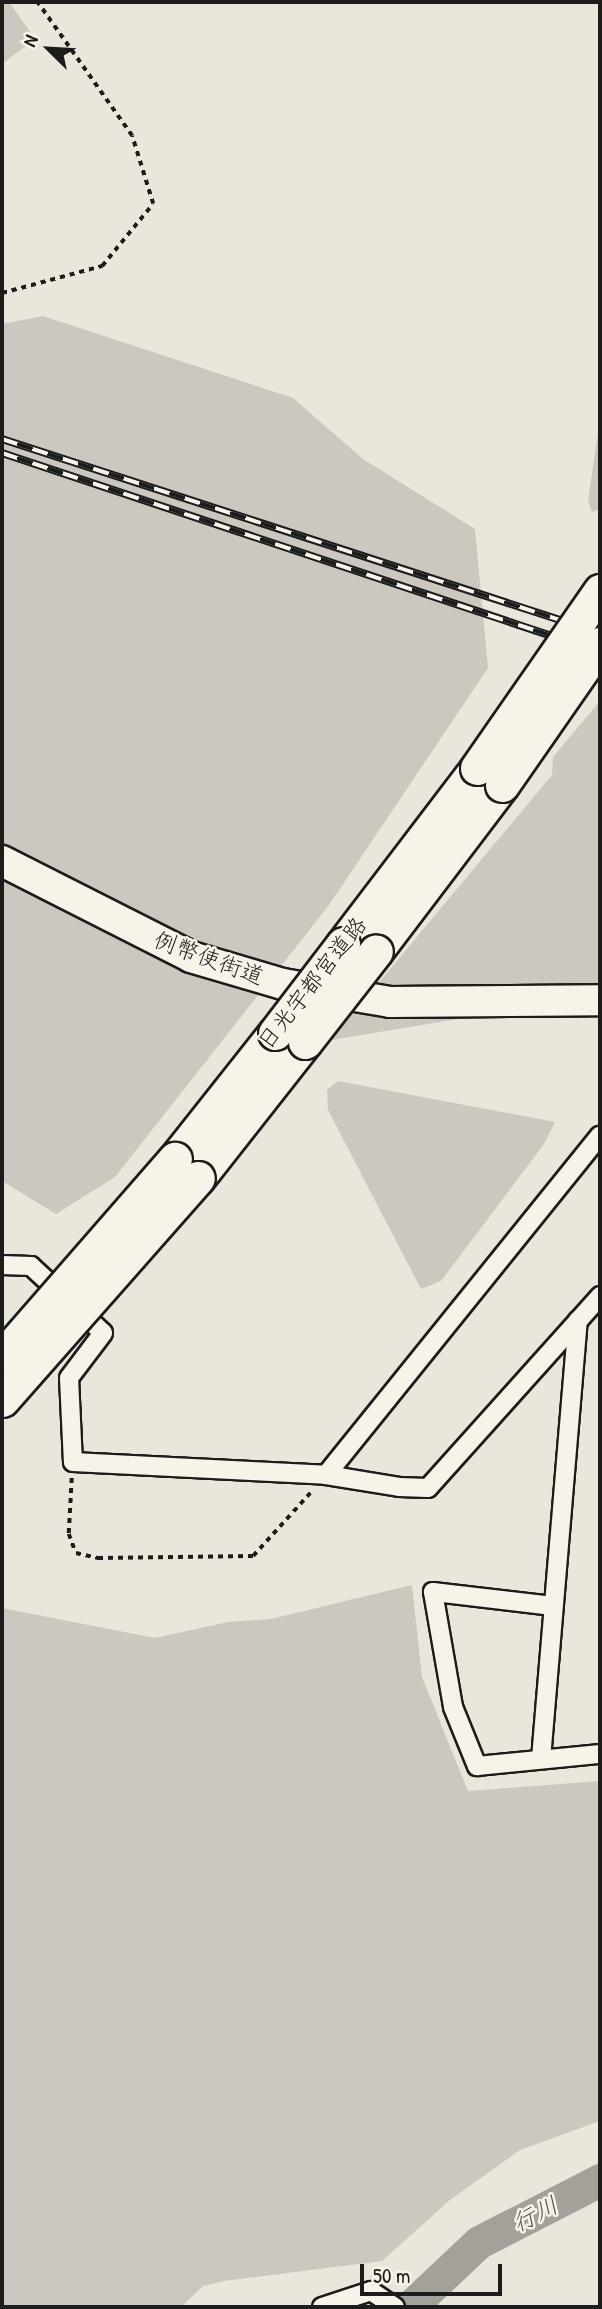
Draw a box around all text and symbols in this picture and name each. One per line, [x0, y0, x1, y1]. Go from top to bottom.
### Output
north arrow [14, 14, 84, 84]
text: N [16, 31, 44, 50]
street label: 日光宇都宮道路 [252, 911, 372, 1055]
street label: 例幣使街道 [150, 925, 268, 991]
water label: 行川 [507, 2190, 563, 2238]
scale bar [364, 2250, 506, 2294]
text: 50 m [373, 2261, 410, 2290]

